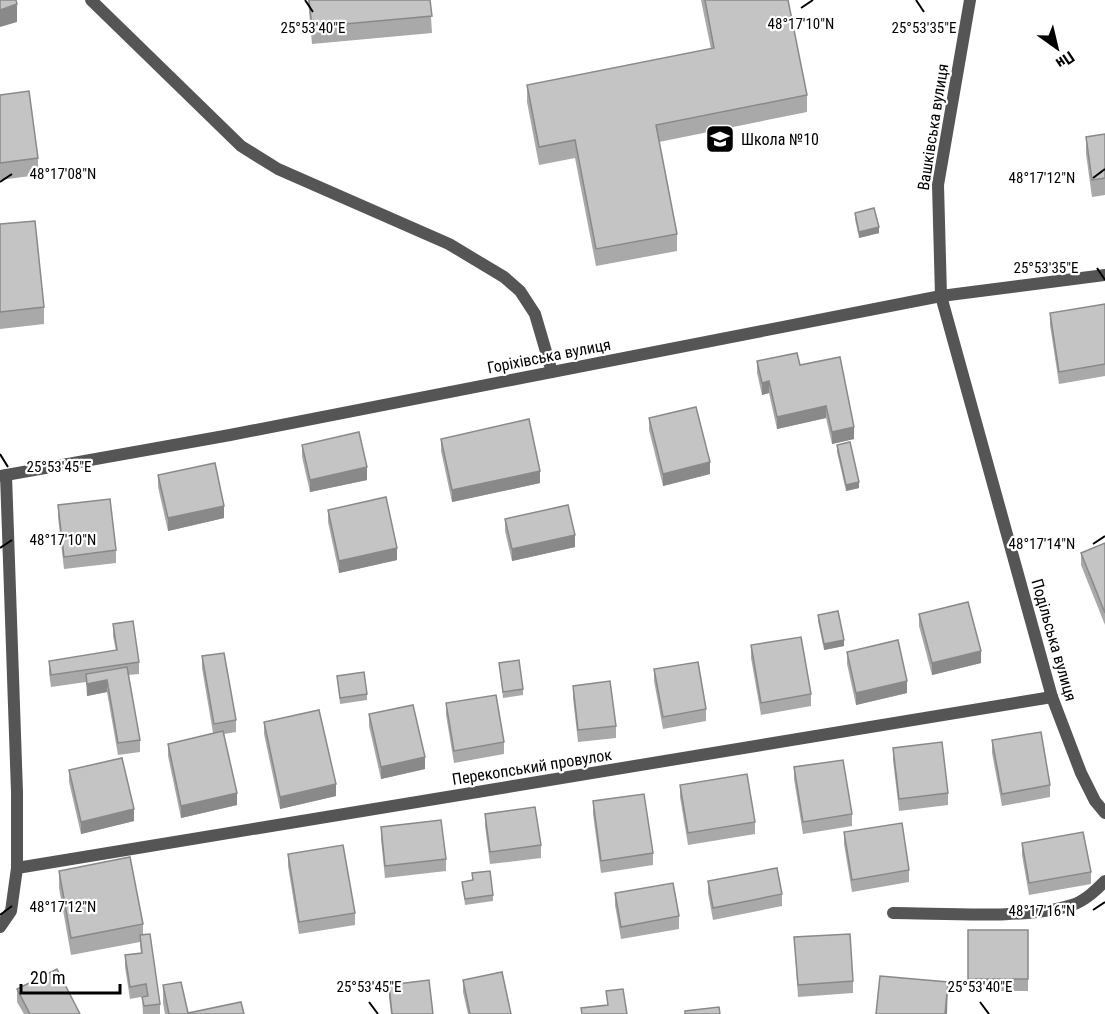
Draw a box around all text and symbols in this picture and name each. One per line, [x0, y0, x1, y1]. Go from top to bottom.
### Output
text: 48°17'10"N [768, 15, 834, 33]
north arrow [1027, 18, 1087, 78]
text: 25°53'40"E [281, 19, 345, 37]
text: 25°53'35"E [892, 19, 956, 37]
text: Пн [1052, 47, 1078, 73]
street label: Вашківська вулиця [914, 62, 952, 192]
school or university icon: Школа №10 [704, 123, 736, 155]
place label: Школа №10 [741, 130, 819, 149]
text: 48°17'08"N [30, 165, 96, 183]
text: 48°17'12"N [1009, 169, 1075, 187]
text: 25°53'35"E [1014, 259, 1078, 277]
street label: Горіхівська вулиця [486, 335, 612, 377]
text: 25°53'45"E [27, 458, 91, 476]
text: 48°17'10"N [30, 531, 96, 549]
text: 48°17'14"N [1009, 535, 1075, 553]
street label: Подільська вулиця [1027, 577, 1081, 703]
street label: Перекопський провулок [451, 745, 614, 789]
text: 48°17'12"N [30, 898, 96, 916]
text: 48°17'16"N [1009, 902, 1075, 920]
scale bar [21, 957, 120, 995]
text: 20 m [30, 967, 65, 988]
text: 25°53'45"E [337, 978, 401, 996]
text: 25°53'40"E [948, 978, 1012, 996]

